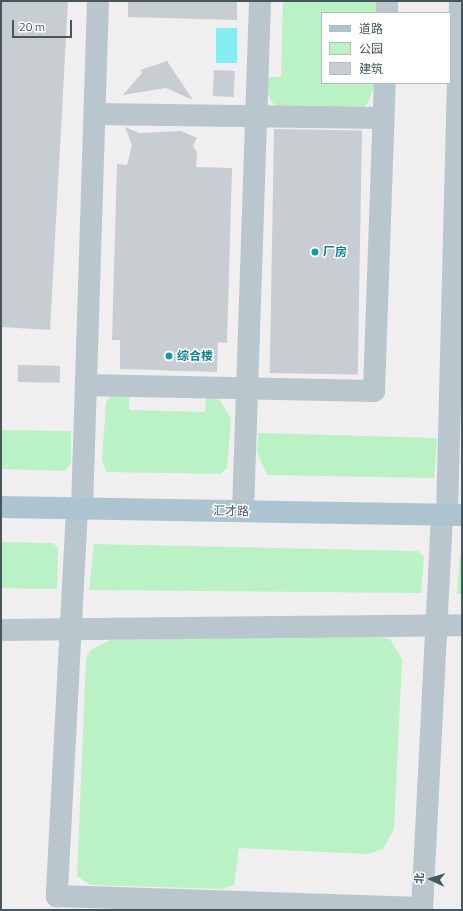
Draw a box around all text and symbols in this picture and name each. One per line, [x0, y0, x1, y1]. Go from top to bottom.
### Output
scale bar [14, 12, 74, 38]
legend [321, 12, 451, 84]
text: 20 m [19, 17, 45, 36]
text: 道路 [359, 19, 383, 38]
text: 公园 [359, 39, 383, 58]
text: 建筑 [359, 59, 383, 78]
place label: 厂房 [323, 245, 347, 259]
marker: 厂房 [310, 247, 320, 257]
place label: 综合楼 [177, 349, 213, 363]
marker: 综合楼 [164, 351, 174, 361]
street label: 汇才路 [213, 503, 249, 519]
north arrow [411, 859, 451, 899]
text: 北 [411, 872, 427, 884]

